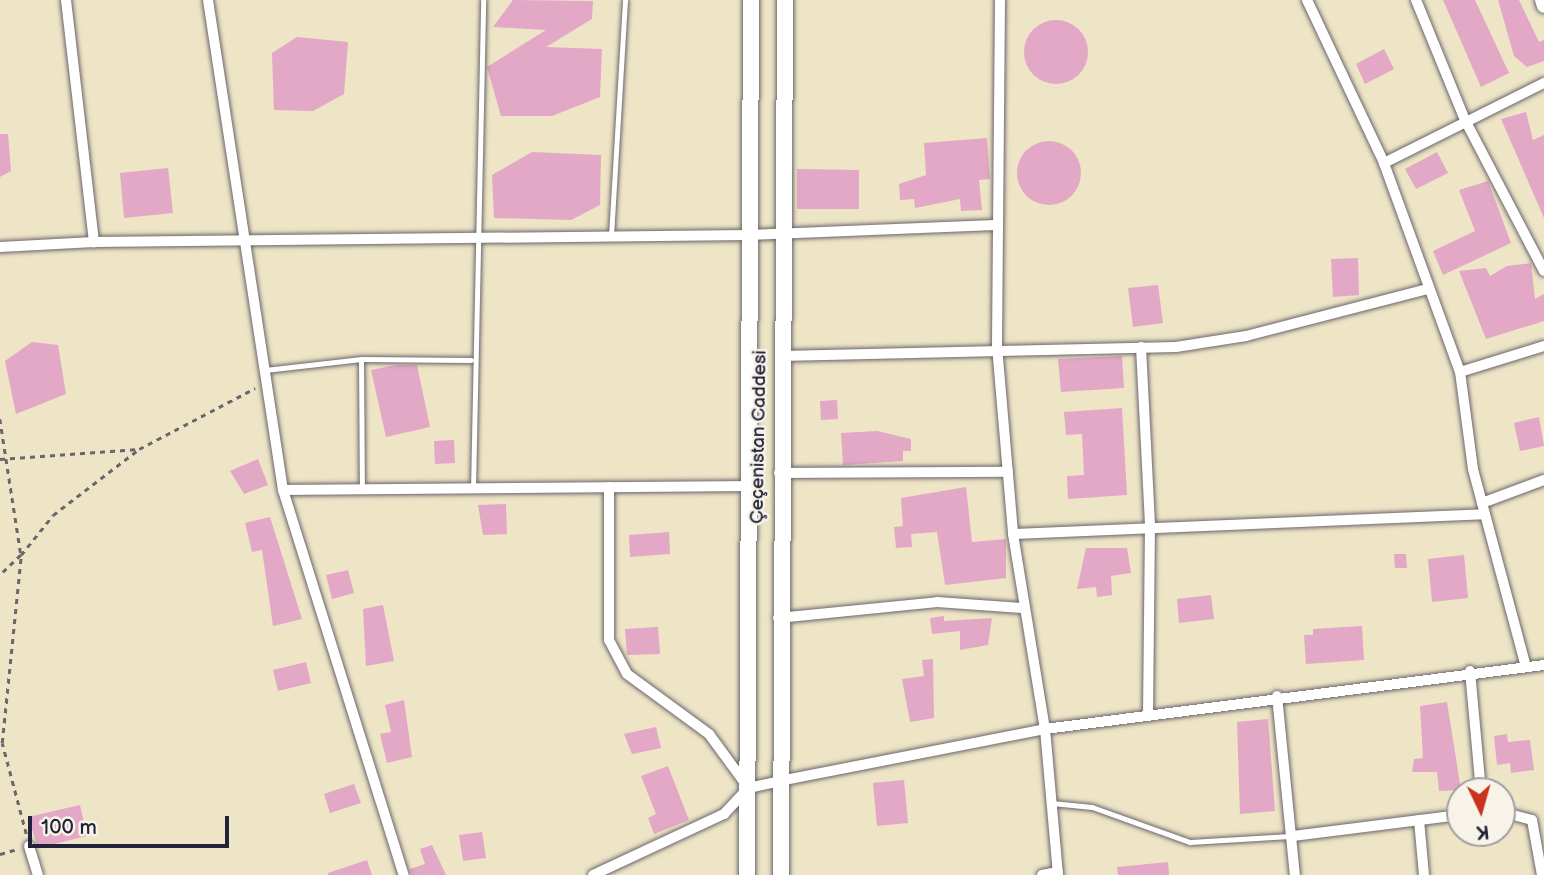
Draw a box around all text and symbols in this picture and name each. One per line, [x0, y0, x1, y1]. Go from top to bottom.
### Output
street label: Çeçenistan Caddesi [746, 350, 772, 524]
north arrow [1446, 777, 1516, 847]
scale bar [32, 802, 233, 846]
text: 100 m [41, 815, 97, 840]
text: K [1475, 819, 1490, 843]

